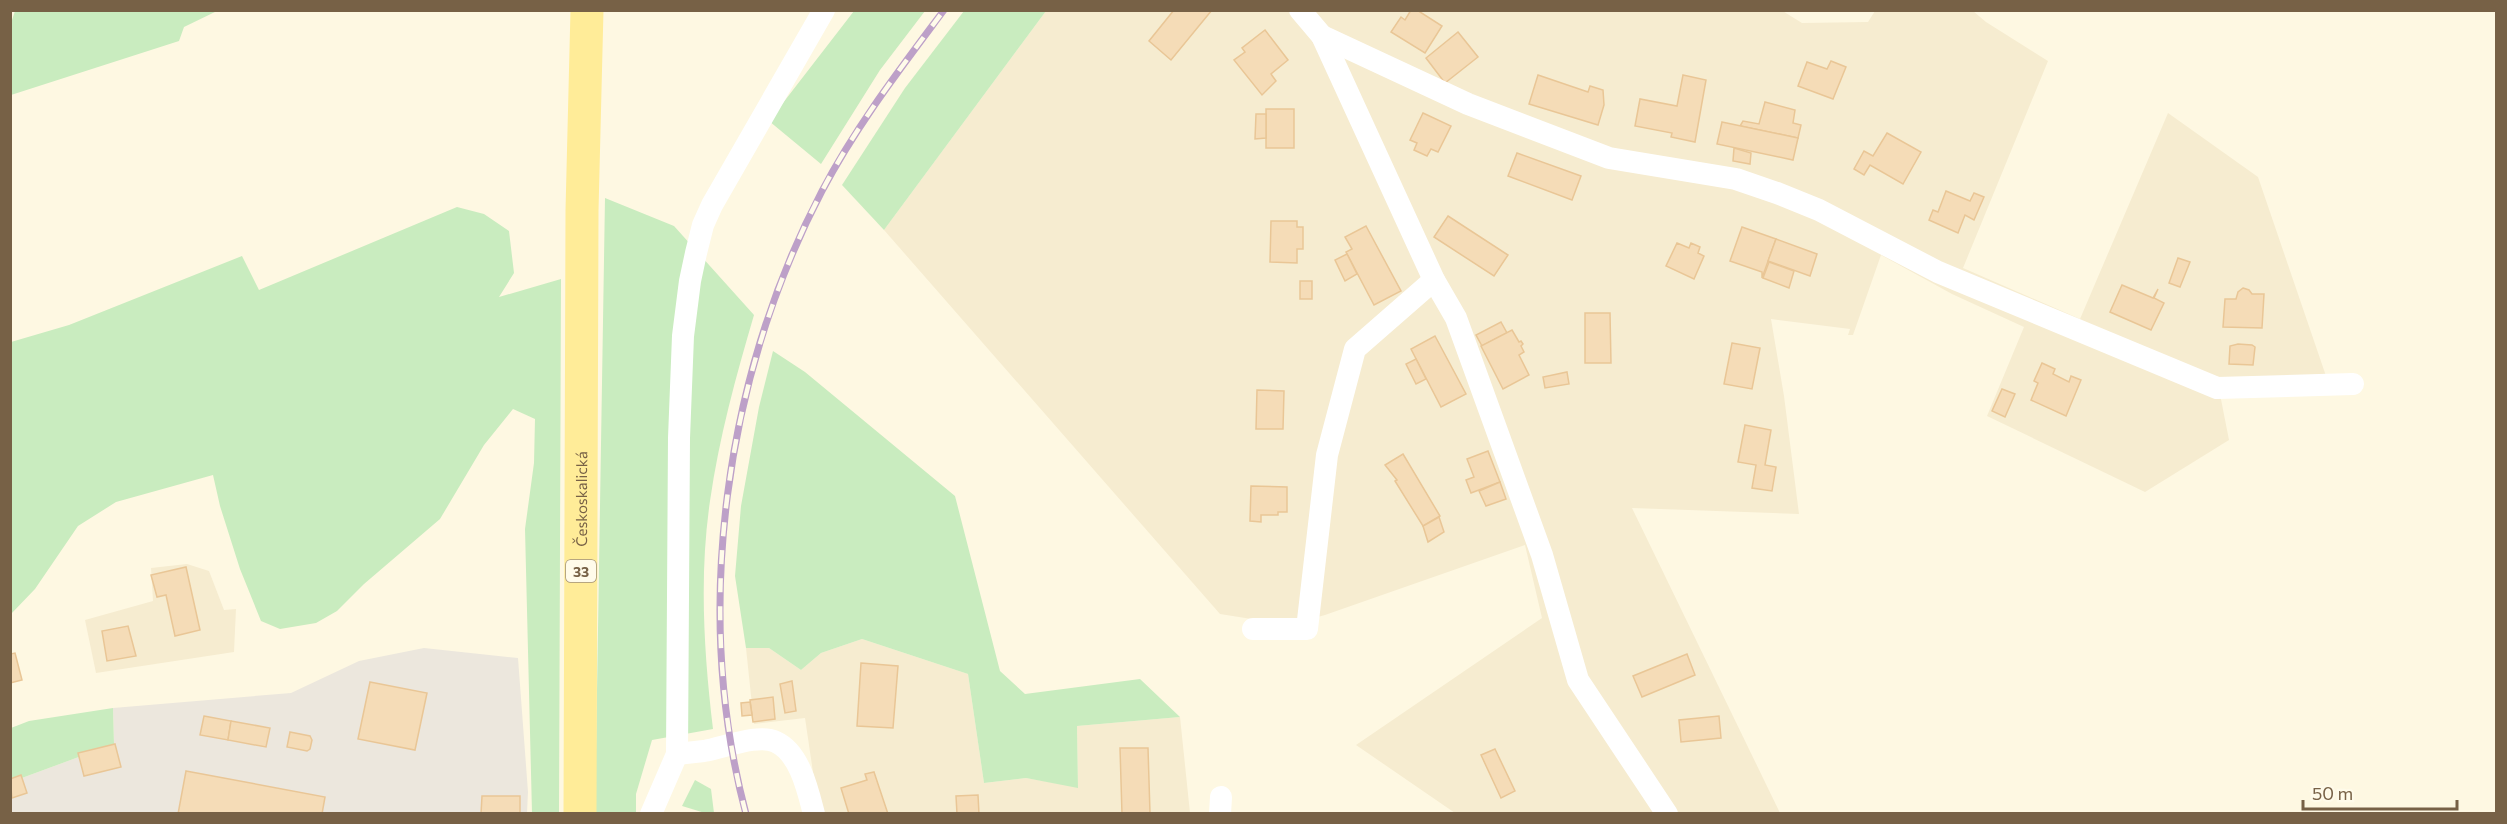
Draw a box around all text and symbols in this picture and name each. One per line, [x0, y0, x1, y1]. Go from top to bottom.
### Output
street label: Českoskalická [571, 451, 590, 547]
road number: 33 [566, 560, 596, 582]
scale bar [2303, 773, 2458, 811]
text: 50 m [2312, 782, 2353, 804]

